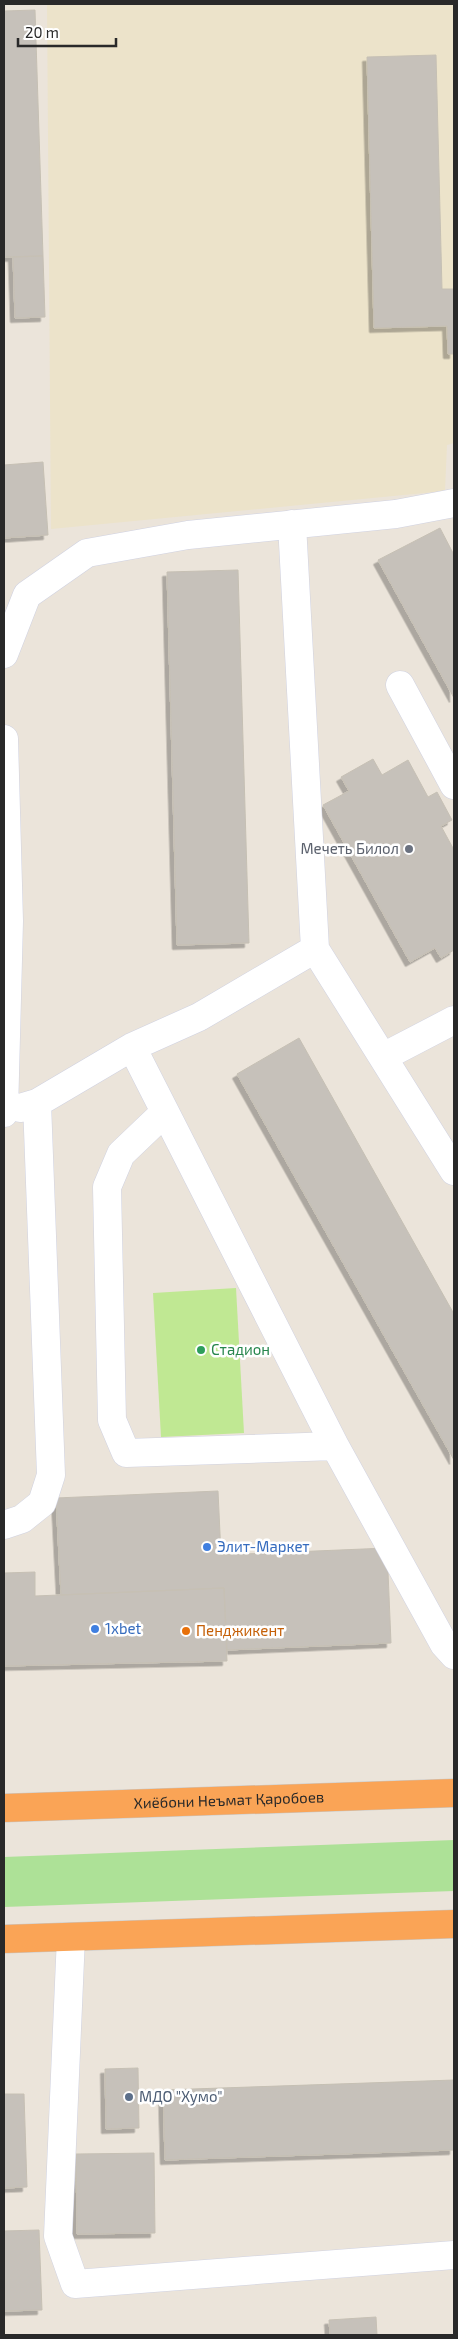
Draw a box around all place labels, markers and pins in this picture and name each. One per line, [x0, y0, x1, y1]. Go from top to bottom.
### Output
place label: Мечеть Билол [300, 839, 399, 857]
marker: Мечеть Билол [403, 843, 415, 855]
place label: Стадион [211, 1340, 270, 1358]
marker: Стадион [195, 1344, 207, 1356]
place label: Элит-Маркет [217, 1537, 310, 1555]
marker: Элит-Маркет [201, 1541, 213, 1553]
place label: 1xbet [105, 1619, 141, 1637]
place label: Пенджикент [196, 1621, 284, 1639]
marker: 1xbet [89, 1623, 101, 1635]
marker: Пенджикент [180, 1625, 192, 1637]
place label: МДО "Хумо" [139, 2087, 223, 2106]
marker: МДО "Хумо" [123, 2091, 135, 2103]

